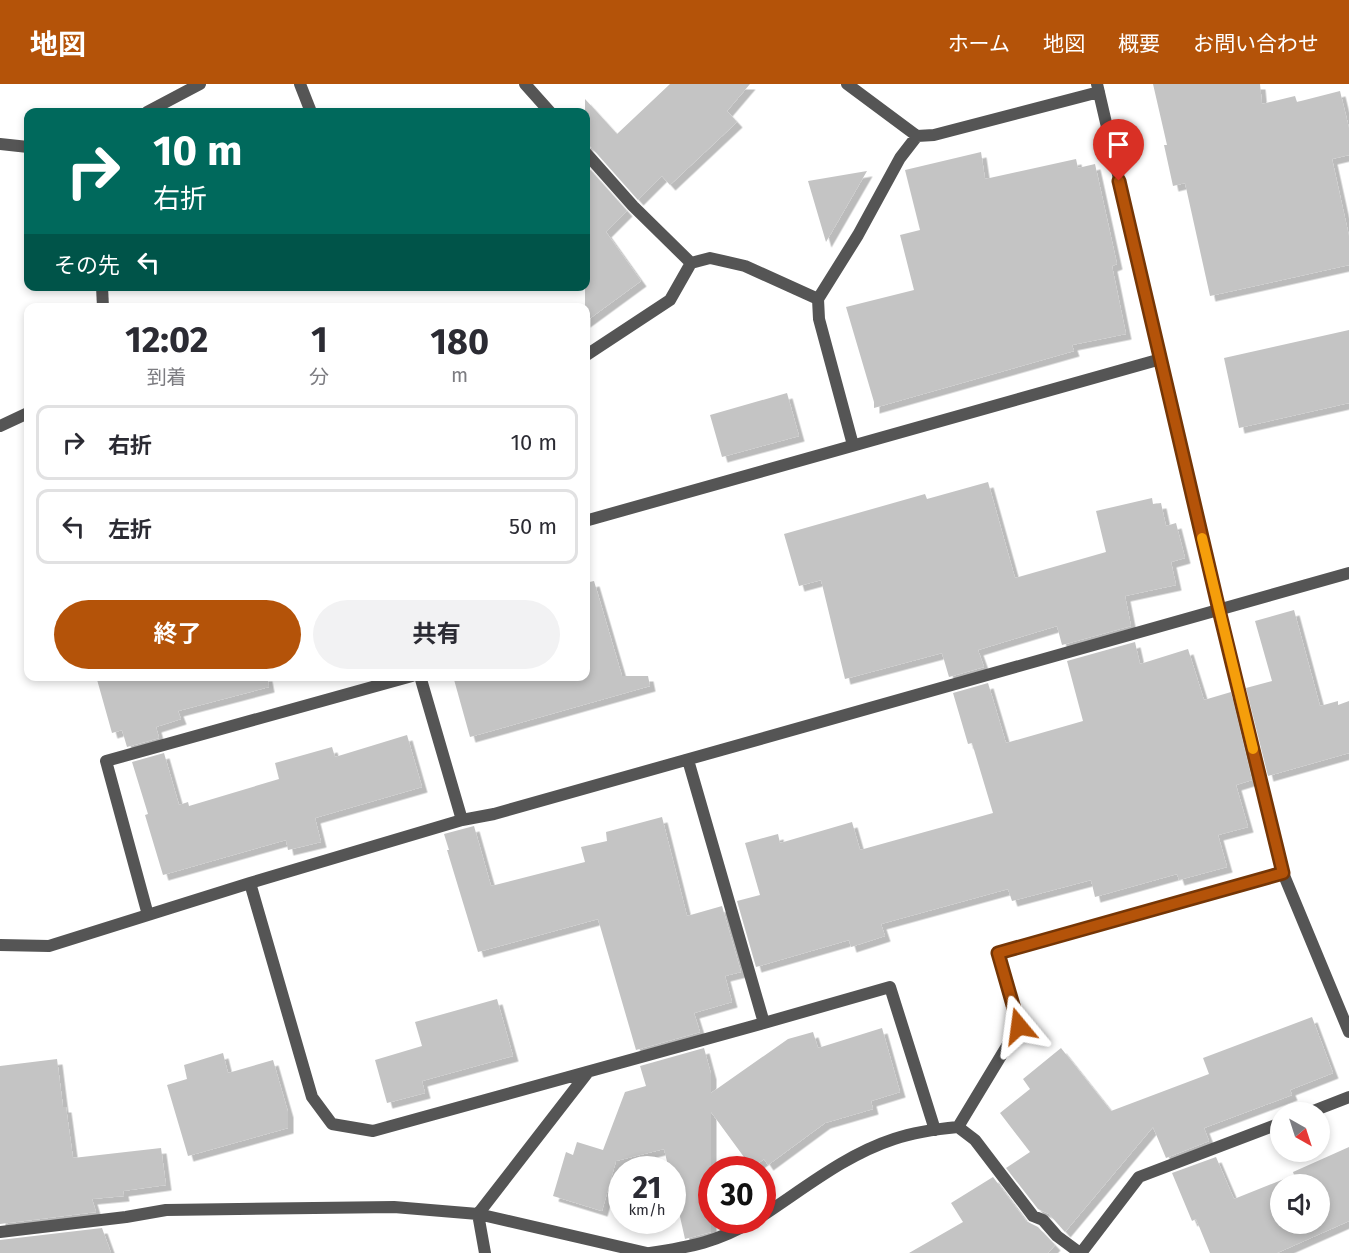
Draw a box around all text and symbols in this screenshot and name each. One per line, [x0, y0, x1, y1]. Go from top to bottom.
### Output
text: 地図 [30, 28, 86, 61]
text: ホーム [948, 31, 1010, 57]
text: 地図 [1043, 31, 1085, 57]
text: 概要 [1118, 31, 1160, 57]
text: お問い合わせ [1193, 31, 1319, 57]
pin [1093, 119, 1144, 181]
text: 10 m [153, 126, 243, 176]
icon: arrive [1102, 128, 1135, 161]
icon: right [54, 132, 132, 210]
text: 右折 [153, 183, 207, 215]
icon: left [132, 246, 165, 279]
text: その先 [54, 252, 120, 279]
text: 12:02 [125, 318, 208, 362]
text: 1 [311, 318, 328, 362]
text: 180 [430, 320, 489, 364]
text: m [451, 363, 468, 387]
text: 到着 [147, 365, 187, 389]
text: 分 [309, 365, 329, 389]
icon: right [57, 426, 90, 459]
text: 10 m [511, 429, 557, 456]
text: 右折 [108, 432, 152, 459]
icon: left [57, 510, 90, 543]
text: 50 m [509, 513, 557, 540]
text: 左折 [108, 516, 152, 543]
button: 終了 [54, 600, 301, 669]
button: 共有 [313, 600, 560, 669]
position arrow [987, 994, 1051, 1058]
north arrow [1270, 1102, 1330, 1162]
map controls [1270, 1102, 1330, 1234]
speed limit sign: 30 [698, 1156, 776, 1234]
text: 21 [633, 1170, 661, 1206]
button: sound [1270, 1174, 1330, 1234]
text: km/h [628, 1201, 666, 1219]

